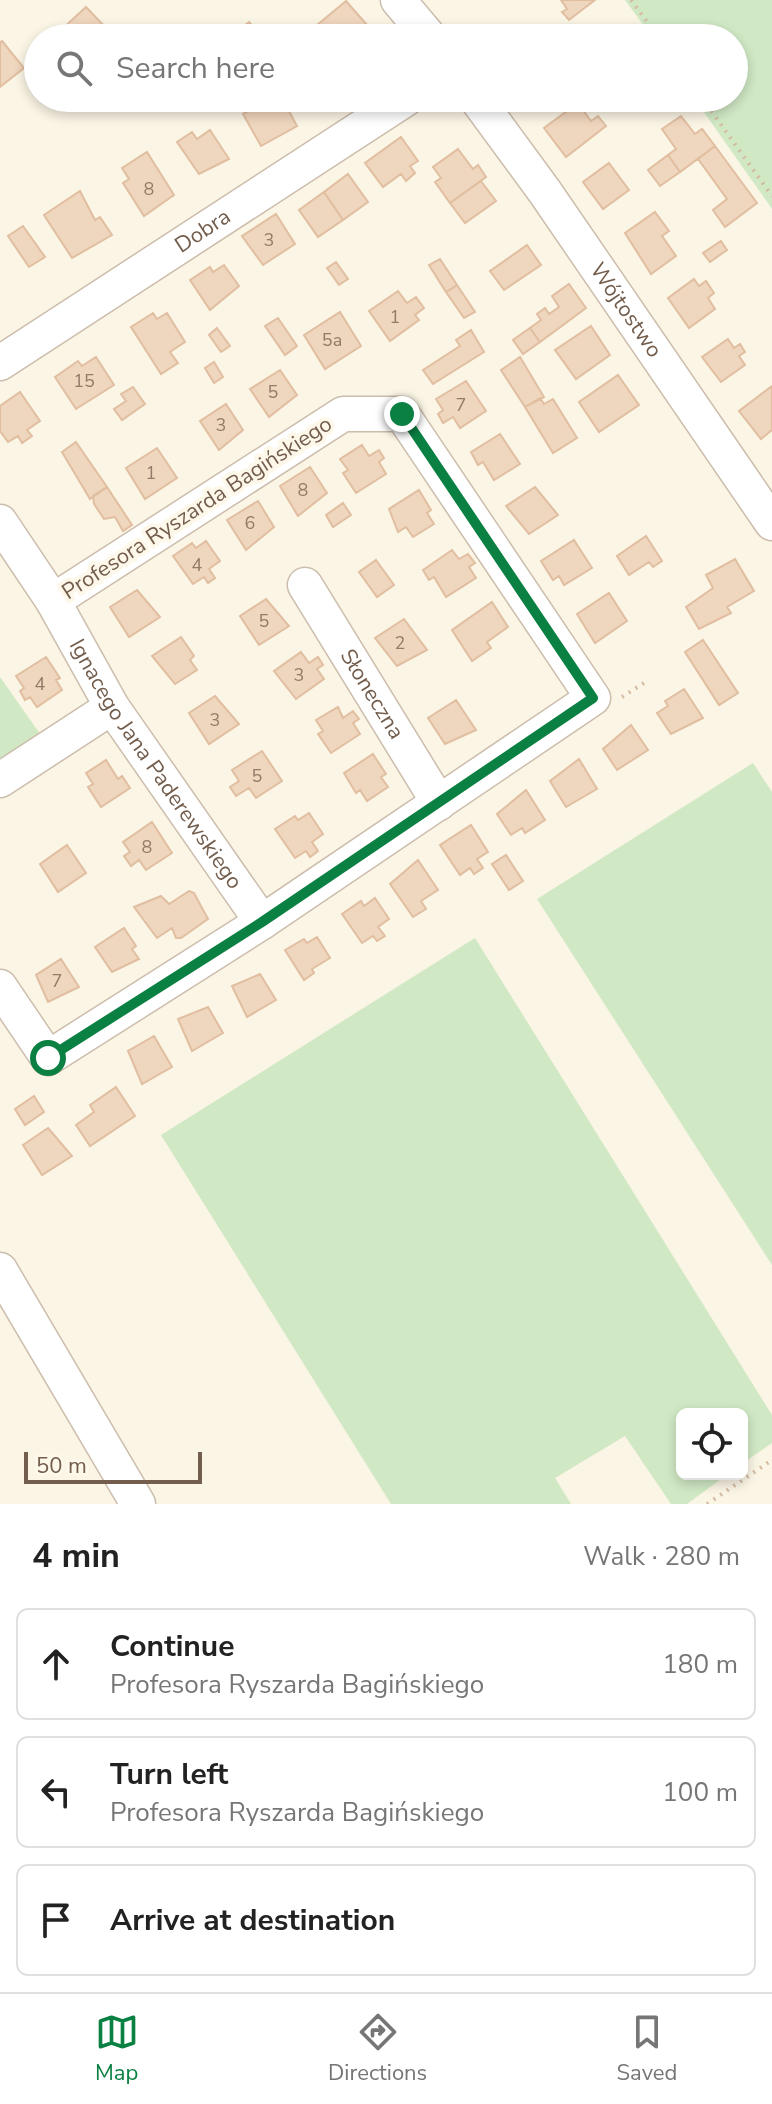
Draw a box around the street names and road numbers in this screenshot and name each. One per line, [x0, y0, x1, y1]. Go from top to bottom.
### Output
street label: Dobra [169, 202, 236, 260]
street label: Wójtostwo [583, 257, 669, 364]
street label: Profesora Ryszarda Bagińskiego [56, 409, 338, 607]
street label: Ignacego Jana Paderewskiego [62, 633, 250, 895]
street label: Słoneczna [333, 643, 411, 745]

